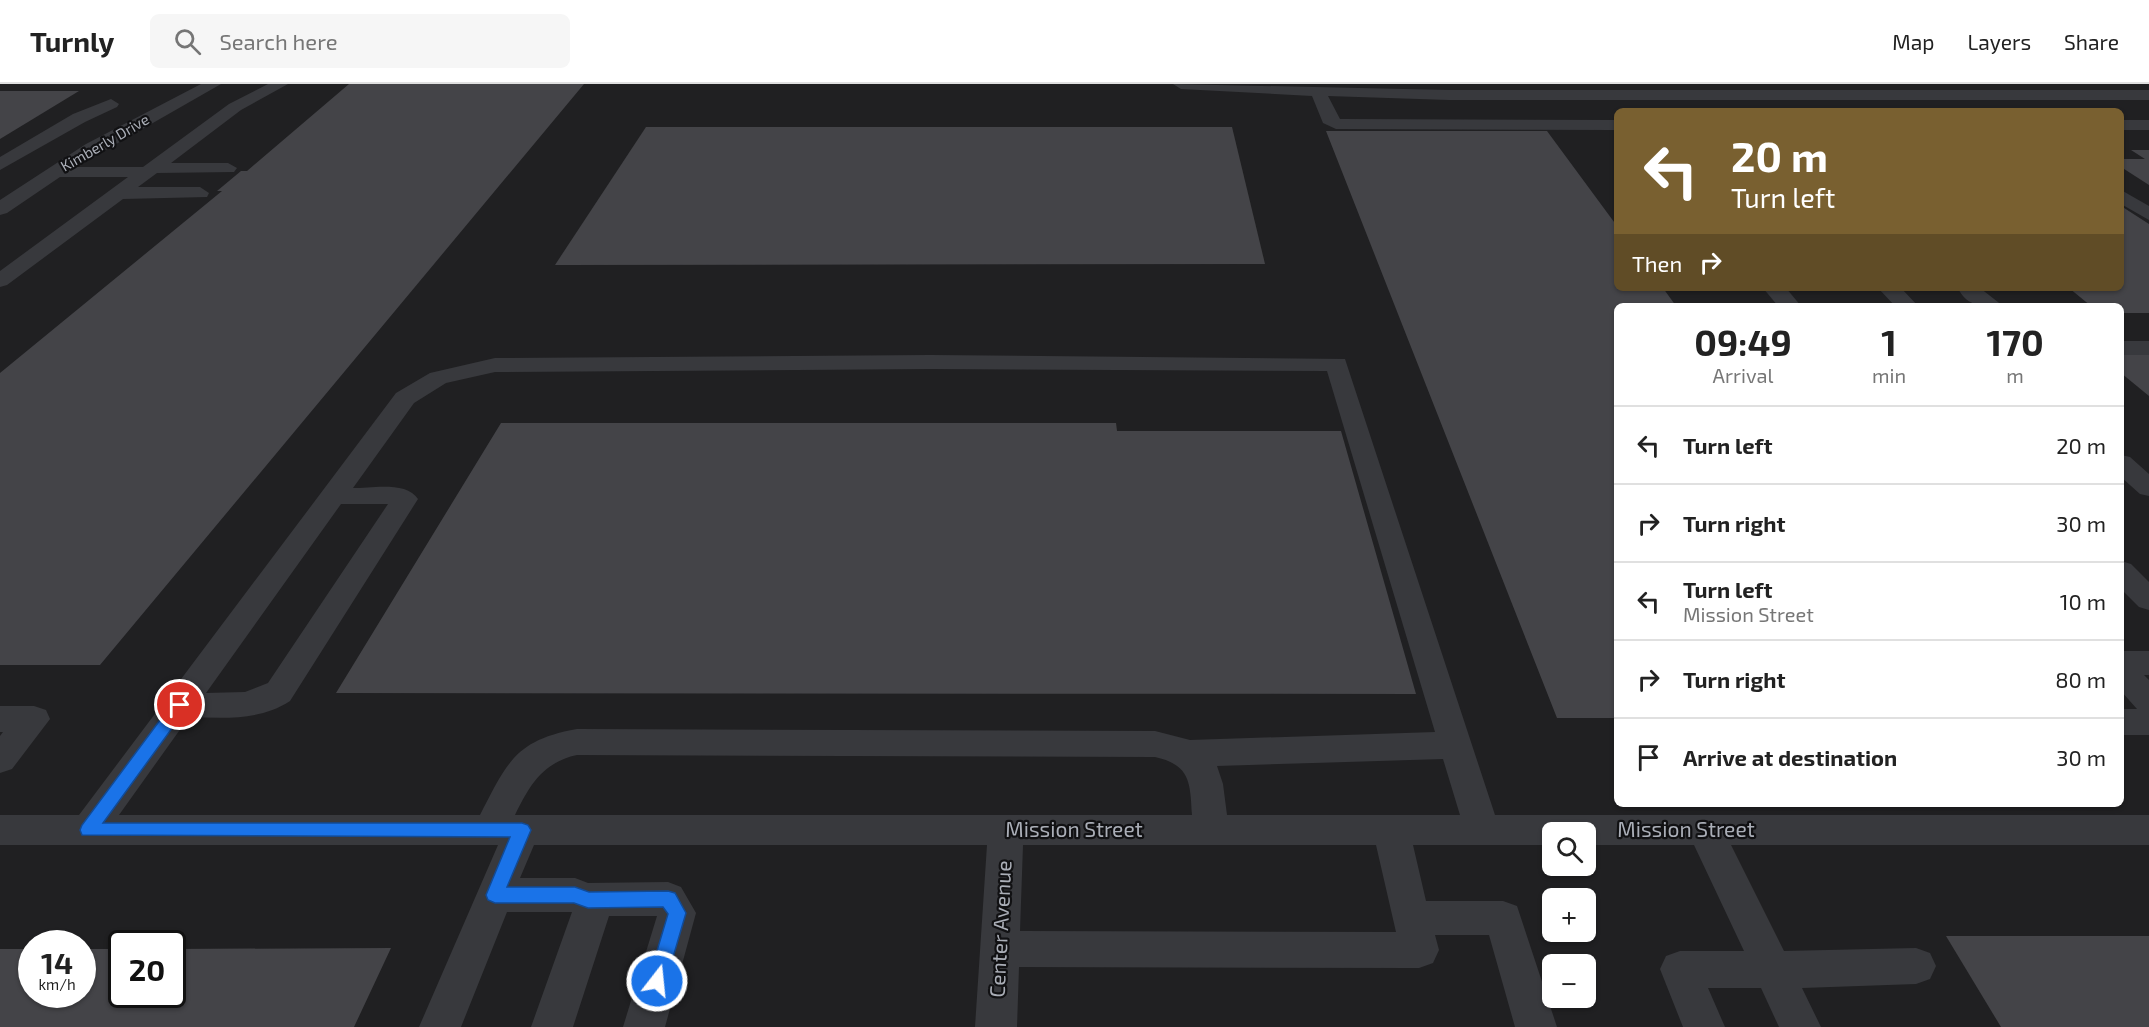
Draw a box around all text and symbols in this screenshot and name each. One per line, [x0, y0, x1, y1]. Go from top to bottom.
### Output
search box [150, 14, 570, 68]
text: Turnly [30, 24, 114, 58]
icon: search [171, 25, 204, 58]
text: Search here [219, 28, 338, 54]
text: Map [1892, 29, 1934, 54]
text: Layers [1967, 29, 2031, 54]
text: Share [2064, 29, 2119, 54]
street label: Kimberly Drive [57, 110, 152, 175]
text: 20 m [1731, 130, 1828, 180]
icon: left [1632, 132, 1710, 210]
text: Turn left [1731, 181, 1835, 213]
icon: right [1694, 246, 1727, 279]
text: Then [1632, 250, 1682, 276]
text: 09:49 [1694, 320, 1792, 363]
text: 1 [1881, 320, 1897, 363]
text: 170 [1986, 320, 2044, 363]
text: Arrival [1713, 363, 1773, 387]
text: min [1872, 363, 1906, 387]
text: m [2006, 363, 2024, 387]
icon: left [1632, 429, 1665, 462]
text: Turn left [1683, 432, 1772, 458]
text: 20 m [2056, 432, 2106, 458]
icon: right [1632, 507, 1665, 540]
text: Turn right [1683, 510, 1785, 536]
text: 30 m [2056, 510, 2106, 536]
text: Turn left [1683, 576, 1772, 602]
icon: left [1632, 585, 1665, 618]
text: 10 m [2060, 588, 2106, 614]
text: Mission Street [1683, 602, 1814, 626]
icon: right [1632, 663, 1665, 696]
text: Turn right [1683, 666, 1785, 692]
text: 80 m [2055, 666, 2106, 692]
pin [154, 679, 205, 730]
icon: arrive [163, 688, 196, 721]
icon: arrive [1632, 741, 1665, 774]
text: Arrive at destination [1683, 744, 1897, 770]
text: 30 m [2056, 744, 2106, 770]
street label: Mission Street [1005, 816, 1143, 841]
street label: Mission Street [1617, 816, 1755, 841]
map controls [1542, 822, 1596, 1008]
button: search [1542, 822, 1596, 876]
street label: Center Avenue [983, 860, 1016, 998]
button: + [1542, 888, 1596, 942]
speed limit sign: 20 [108, 930, 186, 1008]
text: 14 [41, 944, 73, 980]
position arrow [625, 949, 689, 1013]
button: − [1542, 954, 1596, 1008]
text: km/h [38, 975, 76, 993]

